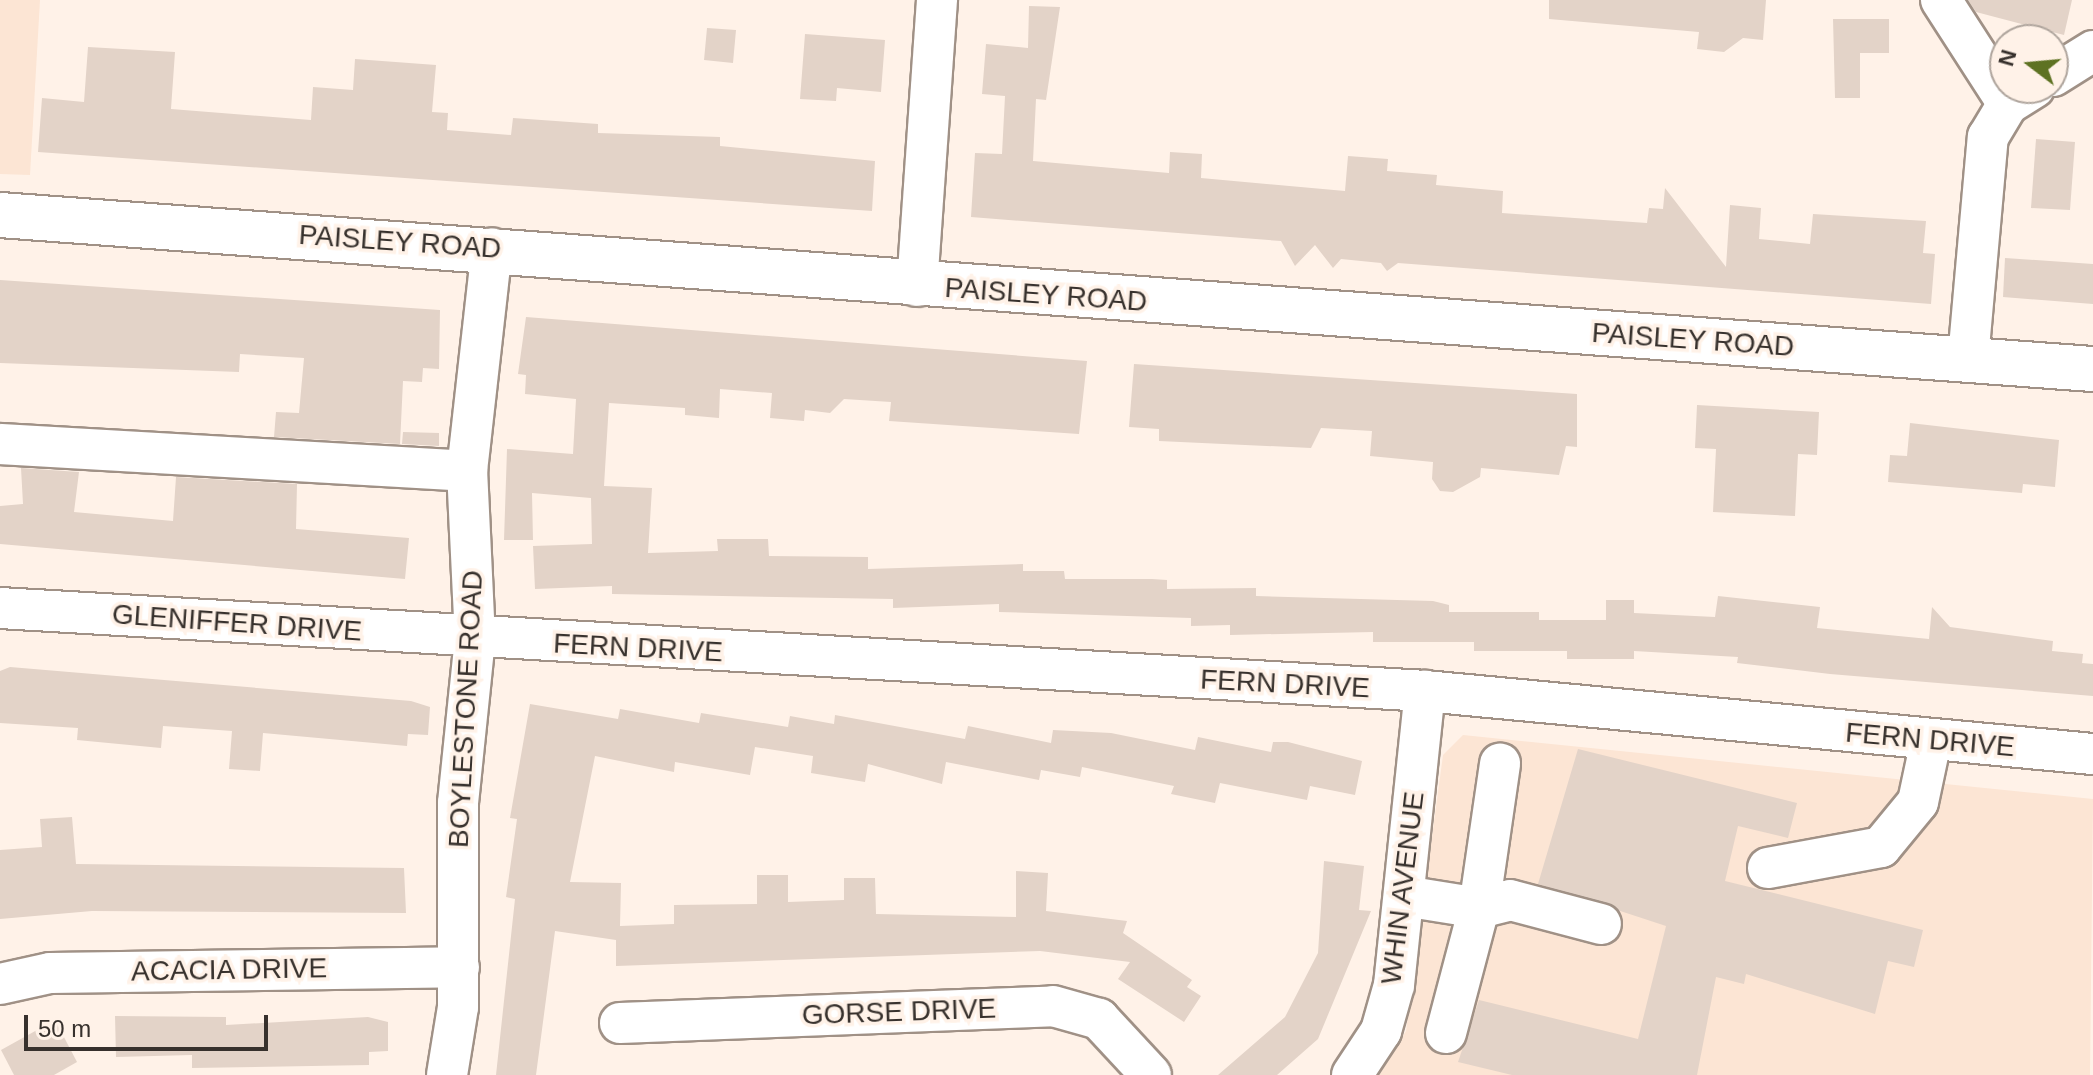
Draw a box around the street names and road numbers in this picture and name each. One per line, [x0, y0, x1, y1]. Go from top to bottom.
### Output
street label: PAISLEY ROAD [297, 218, 503, 266]
street label: PAISLEY ROAD [943, 271, 1149, 319]
street label: PAISLEY ROAD [1590, 316, 1796, 364]
street label: BOYLESTONE ROAD [442, 569, 490, 849]
street label: GLENIFFER DRIVE [111, 598, 363, 648]
street label: FERN DRIVE [552, 627, 724, 669]
street label: FERN DRIVE [1199, 663, 1371, 705]
street label: FERN DRIVE [1844, 716, 2016, 764]
street label: WHIN AVENUE [1374, 789, 1432, 987]
street label: ACACIA DRIVE [130, 951, 328, 989]
street label: GORSE DRIVE [801, 992, 997, 1032]

